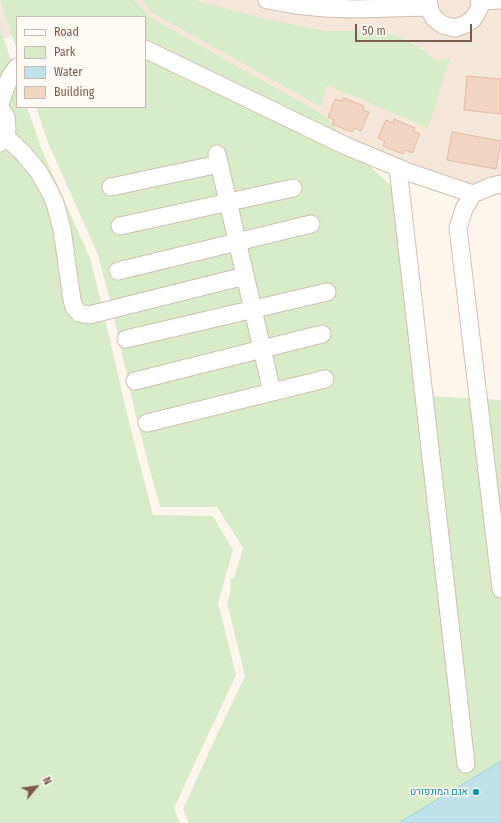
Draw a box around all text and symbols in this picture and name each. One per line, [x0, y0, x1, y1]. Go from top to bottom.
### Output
legend [16, 16, 146, 108]
scale bar [357, 16, 474, 42]
text: 50 m [362, 24, 386, 38]
text: Road [54, 25, 79, 39]
text: Park [54, 45, 75, 59]
text: Water [54, 65, 82, 79]
text: Building [54, 85, 94, 99]
north arrow [16, 767, 56, 807]
text: N [40, 775, 54, 787]
place label: אגם המונפורט [410, 786, 468, 798]
marker: אגם המונפורט [471, 787, 481, 797]

